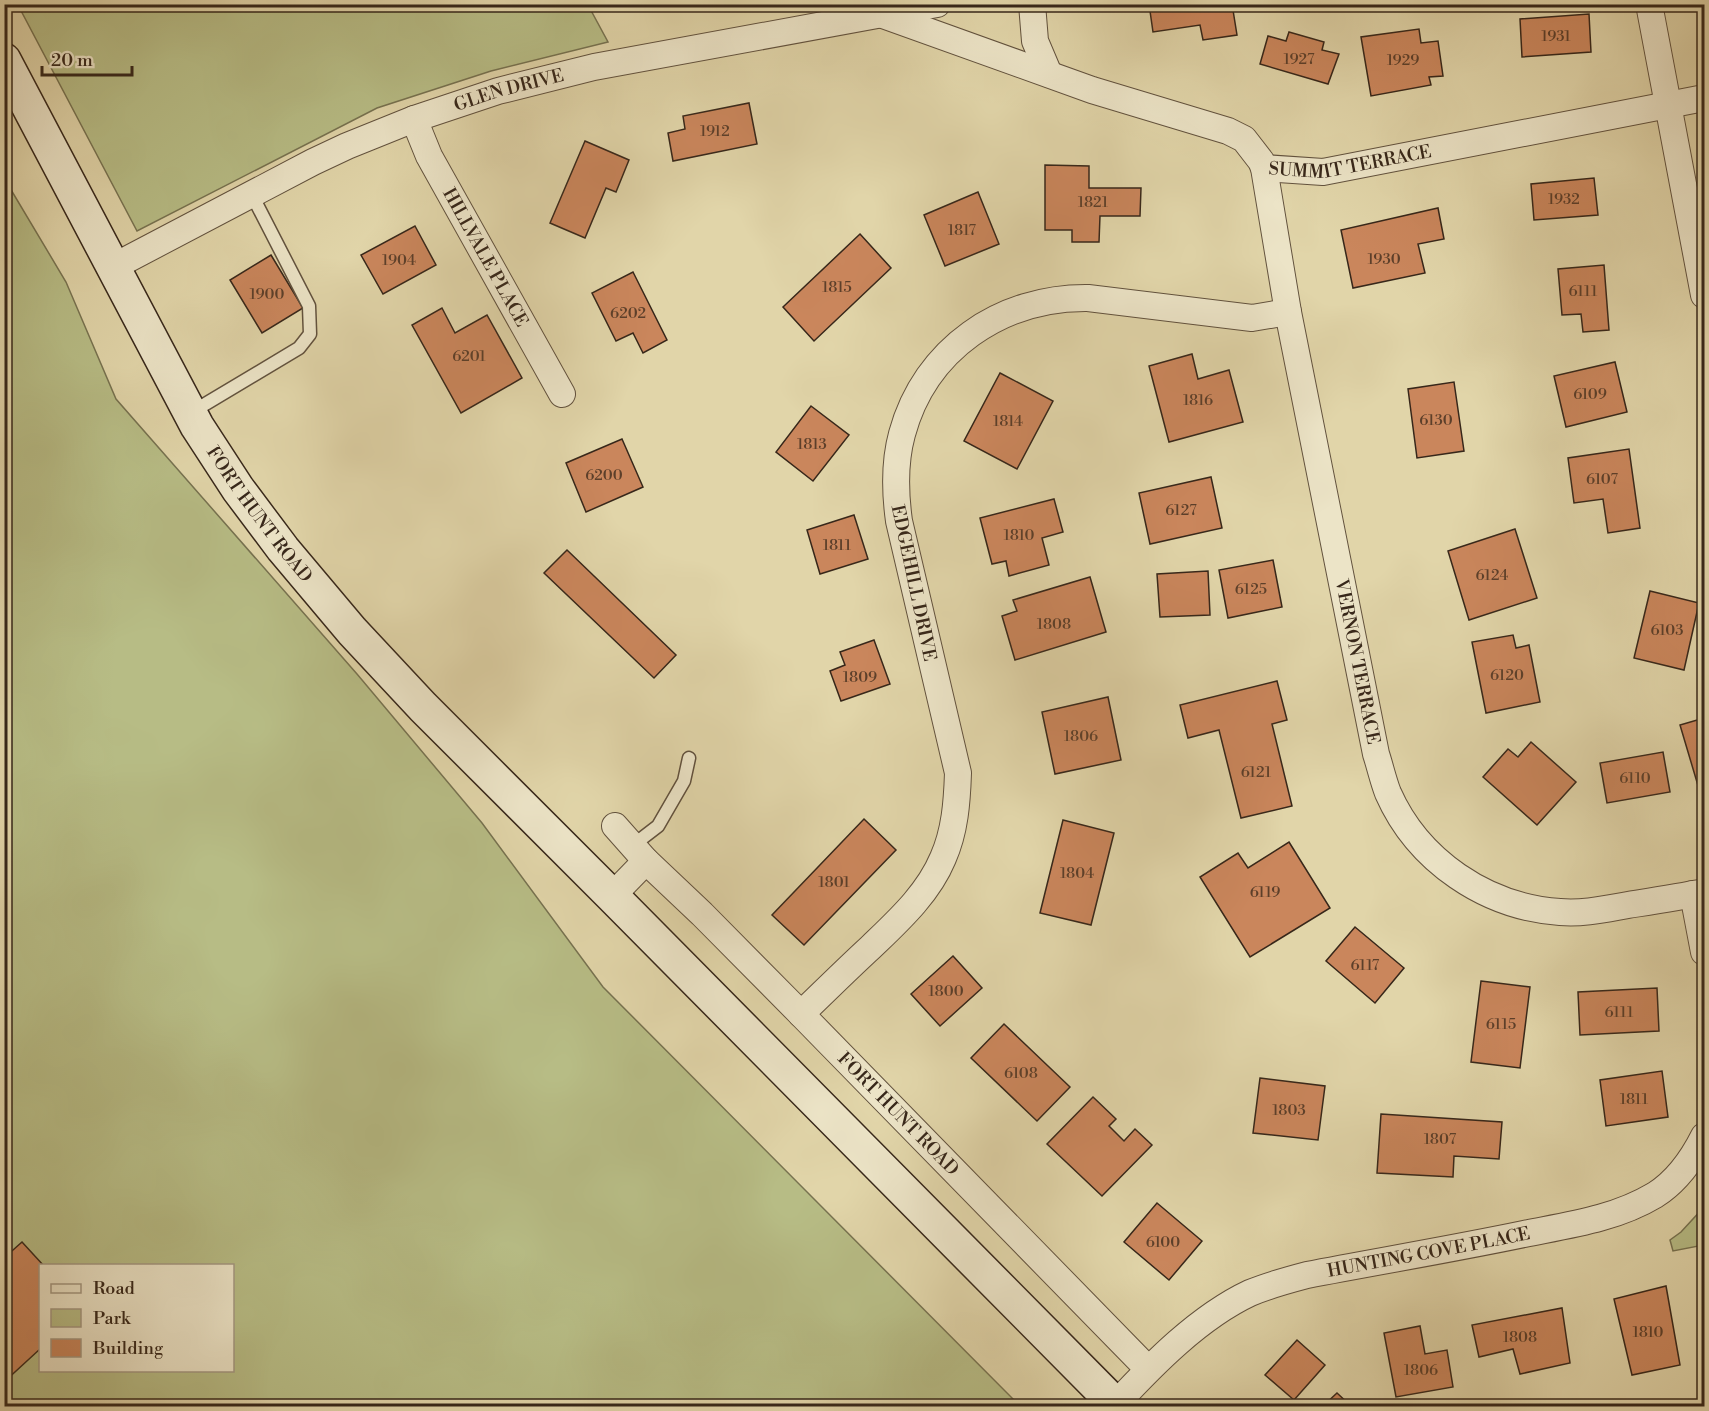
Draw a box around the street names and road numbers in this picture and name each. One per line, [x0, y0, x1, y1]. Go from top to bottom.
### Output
street label: GLEN DRIVE [451, 64, 566, 117]
street label: SUMMIT TERRACE [1268, 140, 1433, 184]
street label: HILLVALE PLACE [437, 184, 533, 331]
street label: FORT HUNT ROAD [201, 442, 317, 587]
street label: EDGEHILL DRIVE [886, 503, 941, 663]
street label: VERNON TERRACE [1329, 576, 1385, 746]
street label: FORT HUNT ROAD [833, 1047, 964, 1181]
street label: HUNTING COVE PLACE [1325, 1222, 1532, 1283]

